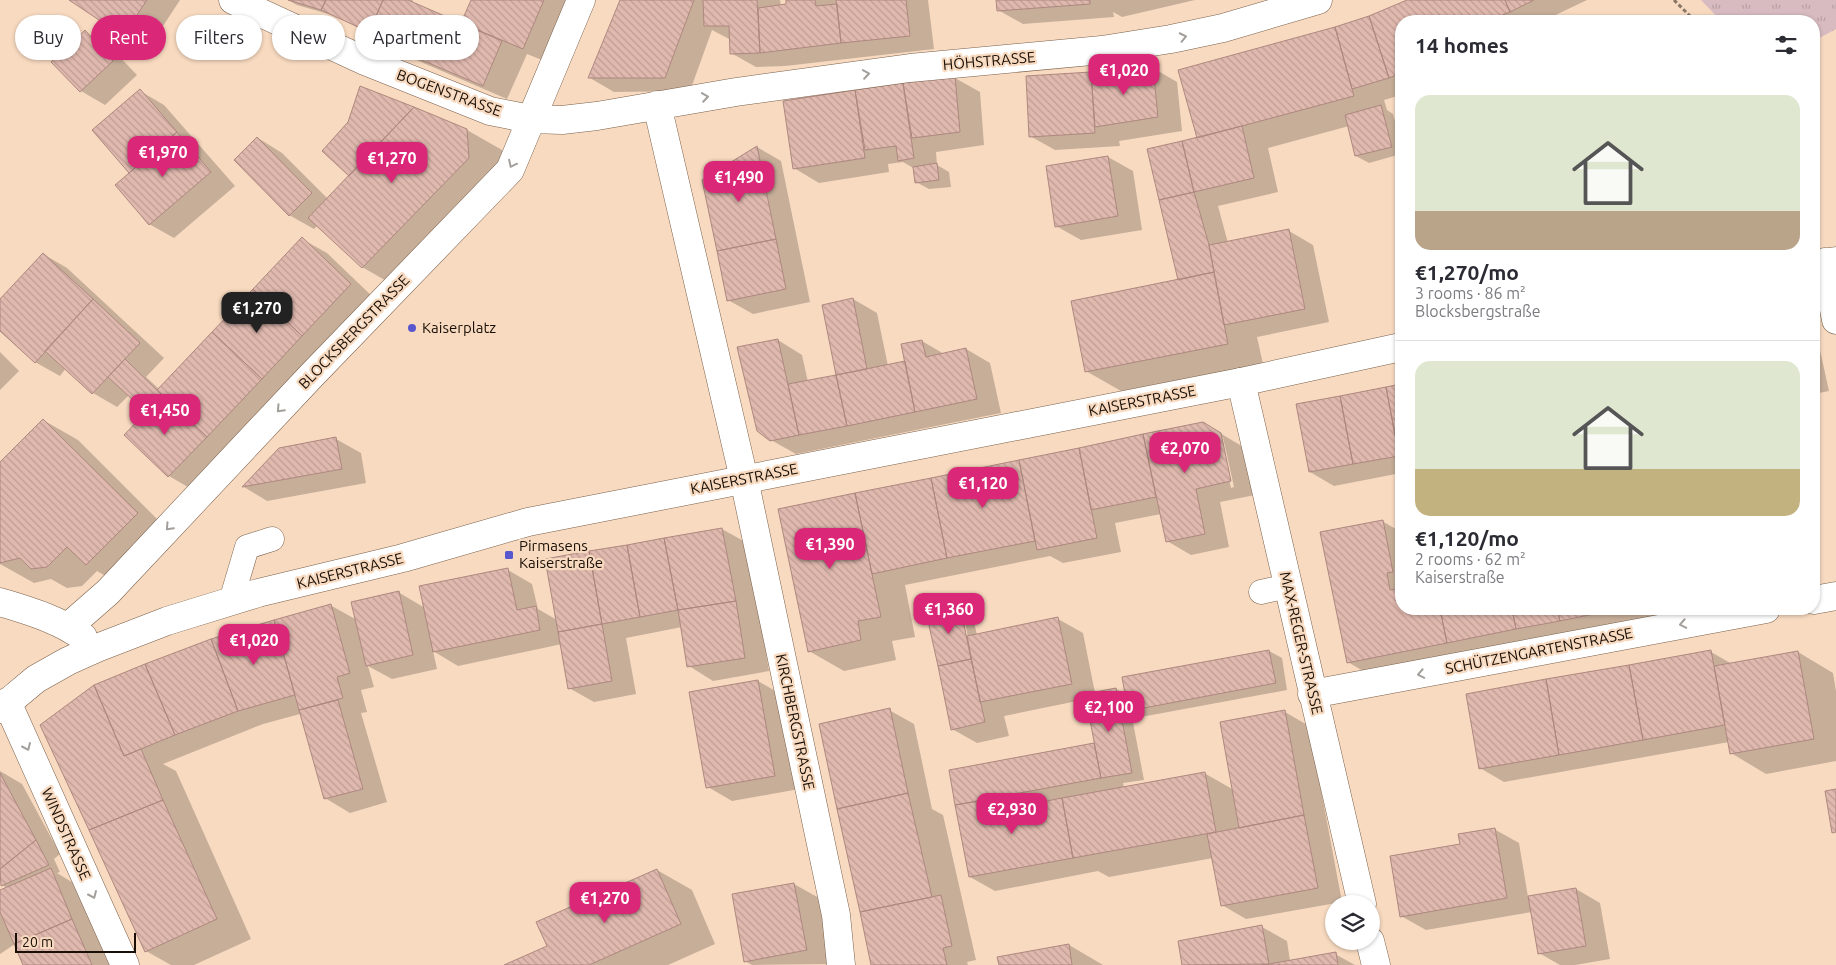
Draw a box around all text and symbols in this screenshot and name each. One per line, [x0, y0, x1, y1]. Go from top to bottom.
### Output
chip: Buy [15, 15, 81, 60]
chip: Rent [91, 15, 166, 60]
chip: Filters [176, 15, 262, 60]
chip: New [272, 15, 345, 60]
chip: Apartment [355, 15, 479, 60]
icon: filters [1772, 31, 1800, 59]
one-way arrow [1179, 32, 1188, 42]
text: 14 homes [1415, 33, 1509, 57]
street label: HÖHSTRASSE [942, 48, 1036, 73]
pin: €1,020 [1083, 54, 1165, 96]
text: €1,020 [1099, 61, 1149, 79]
street label: BOGENSTRASSE [394, 66, 504, 119]
one-way arrow [862, 69, 870, 80]
one-way arrow [701, 93, 709, 103]
icon: home [1563, 128, 1653, 218]
pin: €1,970 [122, 136, 204, 178]
pin: €1,270 [351, 142, 433, 184]
text: €1,970 [138, 143, 188, 161]
text: €1,270 [367, 149, 417, 167]
one-way arrow [508, 159, 518, 168]
pin: €1,490 [698, 160, 780, 203]
text: €1,490 [714, 168, 764, 186]
text: €1,270/mo [1415, 260, 1519, 284]
street label: BLOCKSBERGSTRASSE [295, 271, 412, 392]
text: 3 rooms · 86 m² [1415, 284, 1526, 302]
pin: €1,270 [216, 292, 298, 334]
text: €1,270 [232, 299, 282, 317]
text: Blocksbergstraße [1415, 302, 1541, 320]
place label: Kaiserplatz [422, 319, 496, 336]
marker: Kaiserplatz [406, 322, 418, 334]
street label: KAISERSTRASSE [1087, 382, 1197, 419]
icon: home [1563, 393, 1653, 483]
pin: €1,450 [124, 394, 206, 436]
text: €1,450 [140, 401, 190, 419]
one-way arrow [277, 403, 286, 412]
pin: €2,070 [1144, 432, 1226, 474]
text: €2,070 [1160, 439, 1210, 457]
street label: KAISERSTRASSE [689, 460, 799, 497]
pin: €1,120 [942, 466, 1024, 509]
text: €1,120 [958, 474, 1008, 492]
one-way arrow [166, 522, 175, 531]
text: €1,120/mo [1415, 526, 1519, 550]
pin: €1,390 [789, 528, 871, 570]
text: €1,390 [805, 535, 855, 553]
place label: Pirmasens Kaiserstraße [519, 537, 603, 571]
street label: KAISERSTRASSE [295, 549, 405, 592]
marker: Pirmasens Kaiserstraße [503, 549, 515, 561]
text: 2 rooms · 62 m² [1415, 550, 1526, 568]
text: Kaiserstraße [1415, 568, 1505, 586]
street label: MAX-REGER-STRASSE [1277, 570, 1326, 716]
pin: €1,360 [908, 592, 990, 635]
text: €1,360 [924, 600, 974, 618]
one-way arrow [1679, 619, 1688, 629]
pin: €1,020 [213, 624, 295, 666]
street label: SCHÜTZENGARTENSTRASSE [1444, 624, 1634, 677]
text: €1,020 [229, 631, 279, 649]
street label: KIRCHBERGSTRASSE [773, 652, 818, 792]
one-way arrow [1416, 668, 1425, 678]
pin: €2,100 [1068, 690, 1150, 733]
text: €2,100 [1084, 698, 1134, 716]
one-way arrow [21, 742, 32, 751]
street label: WINDSTRASSE [39, 785, 94, 883]
pin: €2,930 [971, 792, 1053, 835]
text: €2,930 [987, 800, 1037, 818]
pin: €1,270 [564, 882, 646, 924]
text: €1,270 [580, 889, 630, 907]
one-way arrow [87, 890, 98, 899]
map controls [1325, 895, 1380, 950]
button: layers [1325, 895, 1380, 950]
scale bar [15, 930, 136, 953]
text: 20 m [22, 934, 53, 950]

